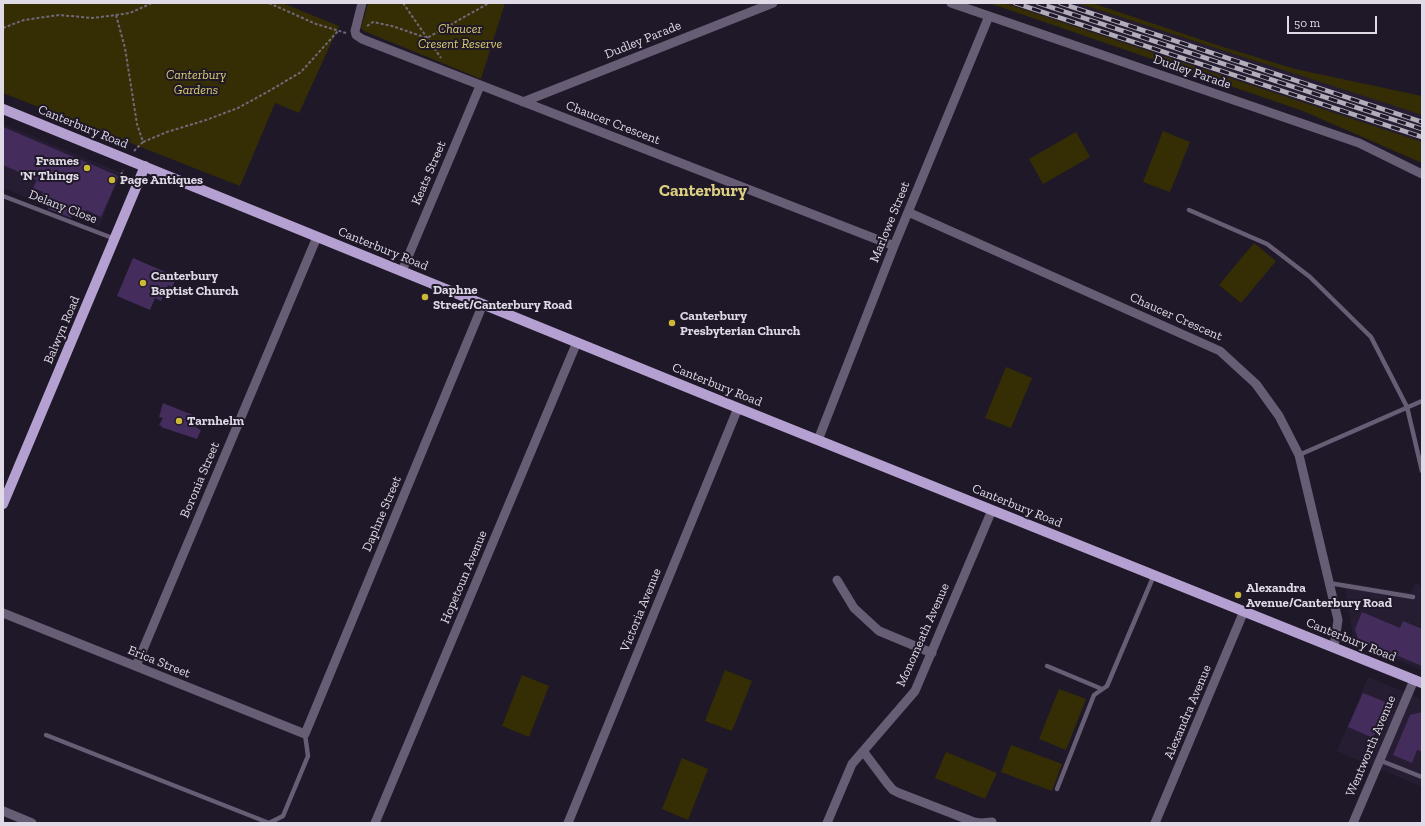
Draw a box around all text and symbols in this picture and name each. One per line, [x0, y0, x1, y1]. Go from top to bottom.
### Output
scale bar [1289, 8, 1379, 34]
text: 50 m [1294, 16, 1320, 30]
street label: Dudley Parade [602, 18, 684, 62]
park label: Chaucer Cresent Reserve [418, 21, 502, 52]
street label: Dudley Parade [1151, 51, 1233, 93]
park label: Canterbury Gardens [166, 67, 226, 98]
street label: Chaucer Crescent [564, 98, 662, 148]
street label: Canterbury Road [36, 102, 130, 152]
street label: Keats Street [408, 139, 450, 207]
place label: Frames 'N' Things [20, 153, 79, 184]
marker: Frames 'N' Things [82, 163, 92, 173]
place label: Page Antiques [120, 172, 203, 188]
marker: Page Antiques [107, 175, 117, 185]
street label: Marlowe Street [867, 179, 913, 265]
district label: Canterbury [659, 181, 747, 201]
street label: Delany Close [27, 187, 99, 227]
street label: Canterbury Road [336, 224, 430, 274]
place label: Canterbury Baptist Church [151, 268, 239, 299]
marker: Canterbury Baptist Church [138, 278, 148, 288]
place label: Daphne Street/Canterbury Road [433, 282, 572, 313]
street label: Chaucer Crescent [1127, 290, 1225, 344]
marker: Daphne Street/Canterbury Road [420, 292, 430, 302]
street label: Balwyn Road [41, 294, 83, 366]
place label: Canterbury Presbyterian Church [680, 308, 800, 339]
marker: Canterbury Presbyterian Church [667, 318, 677, 328]
street label: Canterbury Road [670, 360, 764, 410]
place label: Tarnhelm [187, 413, 244, 429]
marker: Tarnhelm [174, 416, 184, 426]
street label: Boronia Street [177, 440, 223, 520]
street label: Daphne Street [359, 474, 405, 554]
street label: Canterbury Road [970, 481, 1064, 531]
street label: Hopetoun Avenue [437, 528, 491, 626]
street label: Victoria Avenue [617, 566, 665, 654]
place label: Alexandra Avenue/Canterbury Road [1246, 580, 1392, 611]
street label: Monomeath Avenue [893, 581, 953, 689]
marker: Alexandra Avenue/Canterbury Road [1233, 590, 1243, 600]
street label: Canterbury Road [1304, 615, 1398, 665]
street label: Erica Street [125, 642, 193, 682]
street label: Alexandra Avenue [1161, 662, 1215, 762]
street label: Wentworth Avenue [1343, 693, 1399, 799]

